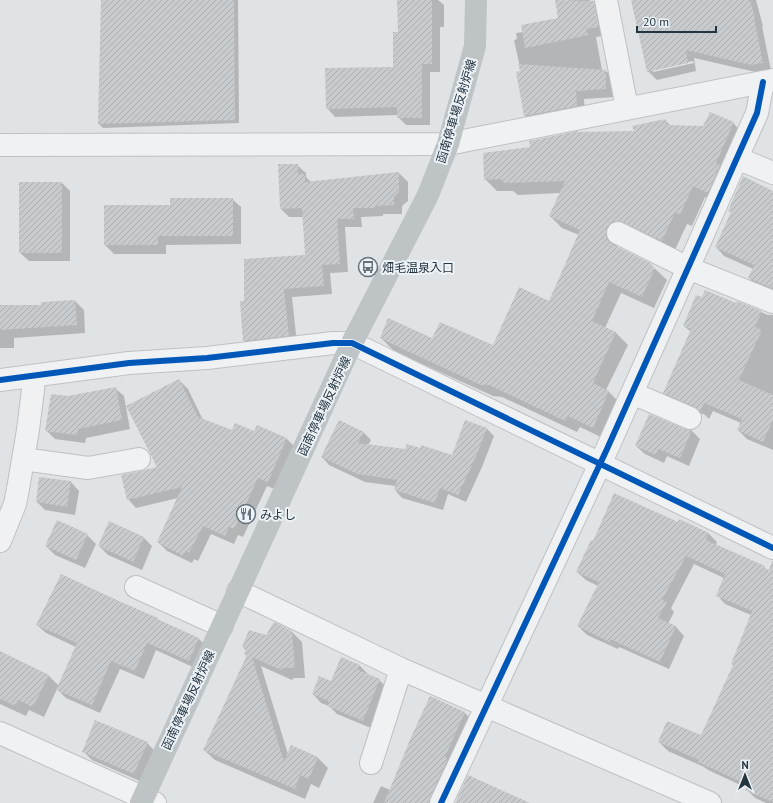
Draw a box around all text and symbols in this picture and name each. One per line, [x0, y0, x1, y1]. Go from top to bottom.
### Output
scale bar [637, 8, 716, 34]
text: 20 m [643, 14, 669, 29]
street label: 函南停車場反射炉線 [433, 57, 479, 165]
bus stop icon: 畑毛温泉入口 [357, 256, 379, 278]
place label: 畑毛温泉入口 [382, 260, 454, 275]
street label: 函南停車場反射炉線 [294, 354, 354, 458]
restaurant icon: みよし [235, 503, 257, 525]
place label: みよし [260, 507, 296, 522]
street label: 函南停車場反射炉線 [158, 648, 218, 752]
north arrow [725, 755, 765, 795]
text: N [741, 758, 749, 772]

